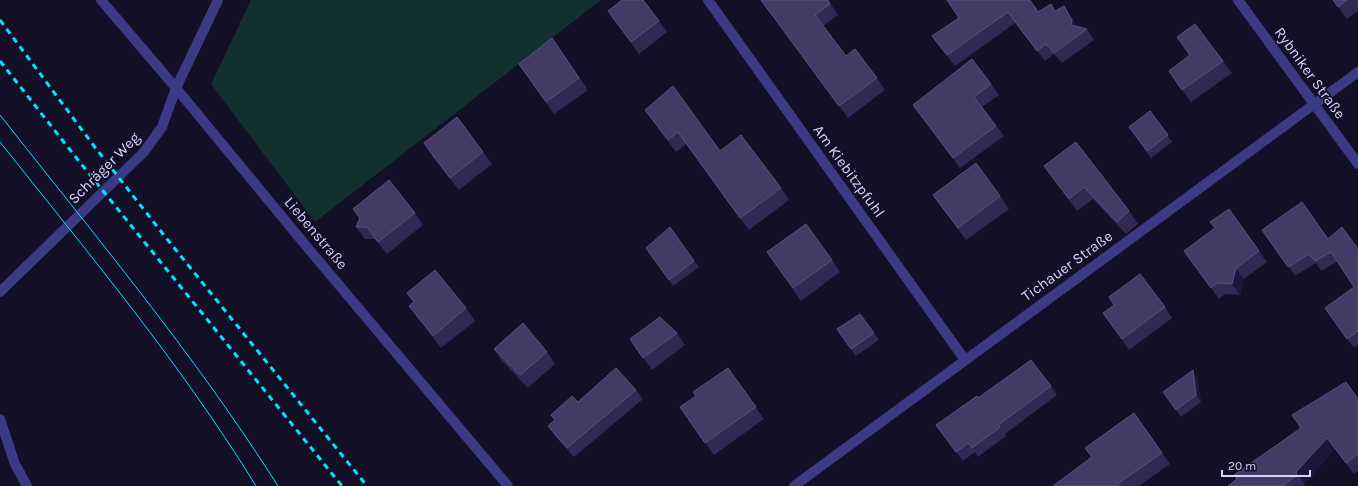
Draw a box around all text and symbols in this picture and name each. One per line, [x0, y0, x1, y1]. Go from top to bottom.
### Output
street label: Rybniker Straße [1271, 24, 1349, 122]
street label: Am Kiebitzpfuhl [809, 121, 889, 221]
street label: Schräger Weg [64, 128, 144, 208]
street label: Liebenstraße [281, 193, 351, 273]
street label: Tichauer Straße [1018, 227, 1116, 305]
scale bar [1222, 452, 1310, 478]
text: 20 m [1228, 459, 1256, 473]

